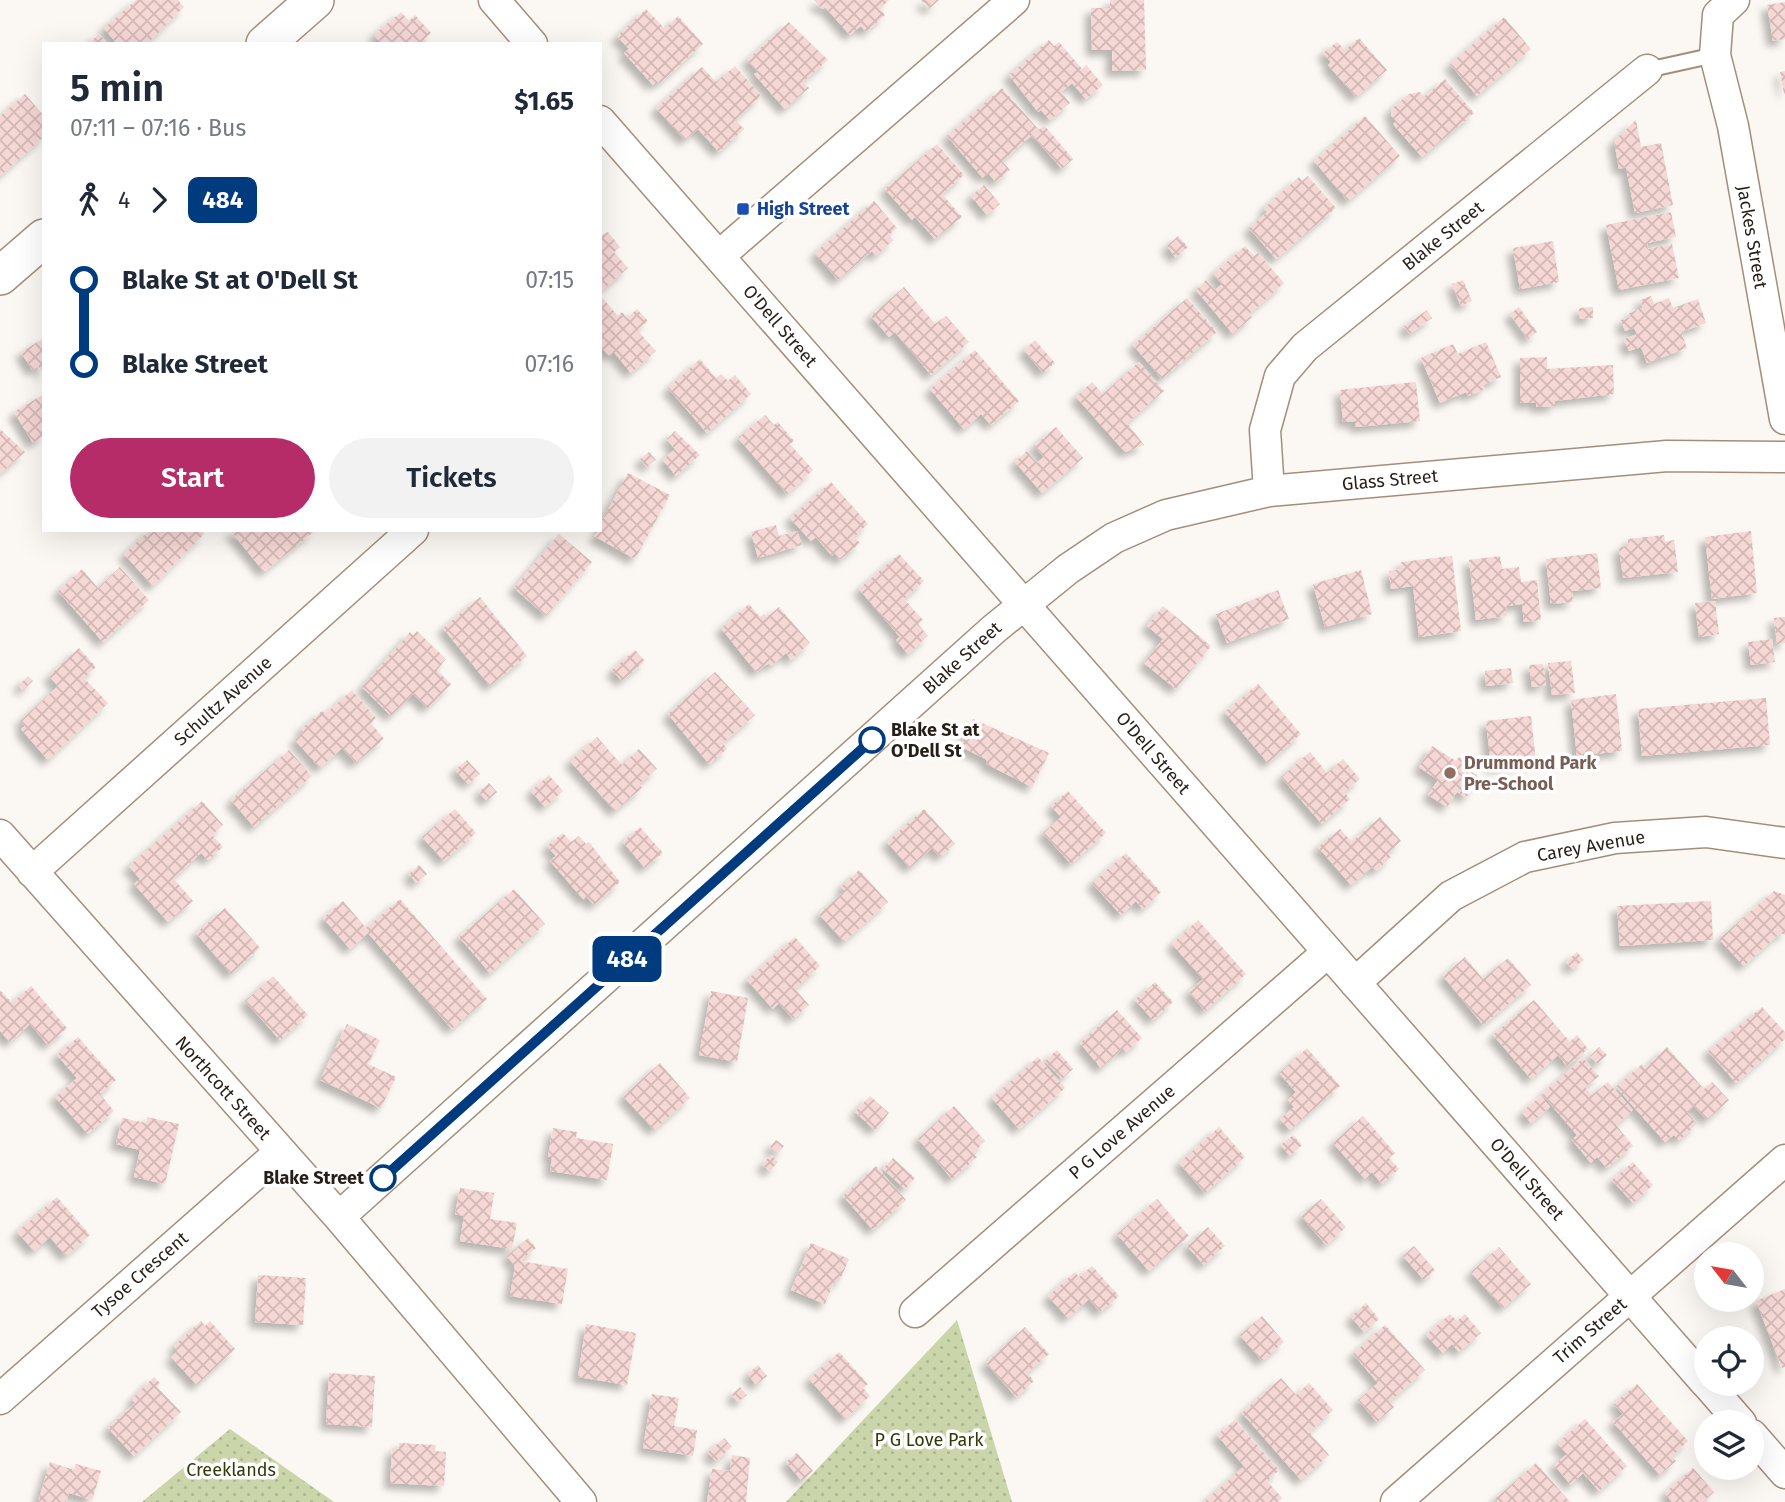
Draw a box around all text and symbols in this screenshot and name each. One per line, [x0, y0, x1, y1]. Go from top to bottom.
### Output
text: 5 min [70, 65, 164, 111]
text: $1.65 [514, 86, 574, 117]
text: 07:11 – 07:16 · Bus [70, 114, 246, 142]
icon: walk [70, 181, 108, 219]
icon: forward [140, 181, 178, 219]
street label: Jackes Street [1732, 184, 1772, 291]
text: 4 [118, 186, 130, 214]
text: 484 [202, 186, 243, 214]
street label: Blake Street [1398, 196, 1489, 276]
place label: High Street [757, 198, 850, 220]
marker: High Street [735, 201, 751, 217]
text: Blake St at O'Dell St [122, 265, 358, 296]
text: 07:15 [525, 266, 574, 294]
street label: O'Dell Street [738, 280, 822, 372]
text: Blake Street [122, 349, 268, 380]
text: 07:16 [525, 350, 574, 378]
button: Start [70, 438, 315, 518]
button: Tickets [329, 438, 574, 518]
street label: Glass Street [1341, 465, 1439, 495]
street label: Blake Street [918, 617, 1006, 699]
street label: Schultz Avenue [170, 651, 276, 751]
street label: O'Dell Street [1111, 707, 1195, 799]
place label: Blake St at O'Dell St [891, 719, 981, 762]
marker: Blake St at O'Dell St [859, 727, 885, 753]
place label: Drummond Park Pre-School [1464, 752, 1598, 795]
marker: Drummond Park Pre-School [1442, 765, 1458, 781]
street label: Carey Avenue [1535, 826, 1647, 866]
line badge: 484 [587, 936, 667, 982]
text: 484 [606, 945, 648, 973]
street label: Northcott Street [171, 1032, 276, 1145]
street label: P G Love Avenue [1064, 1080, 1180, 1184]
street label: O'Dell Street [1485, 1133, 1569, 1225]
marker: Blake Street [370, 1165, 396, 1191]
place label: Blake Street [263, 1167, 365, 1189]
street label: Tysoe Crescent [87, 1227, 193, 1323]
north arrow [1694, 1242, 1764, 1312]
map controls [1694, 1242, 1764, 1480]
street label: Trim Street [1549, 1293, 1631, 1369]
button: locate [1694, 1326, 1764, 1396]
button: layers [1694, 1410, 1764, 1480]
park label: P G Love Park [874, 1429, 984, 1451]
park label: Creeklands [186, 1459, 276, 1481]

